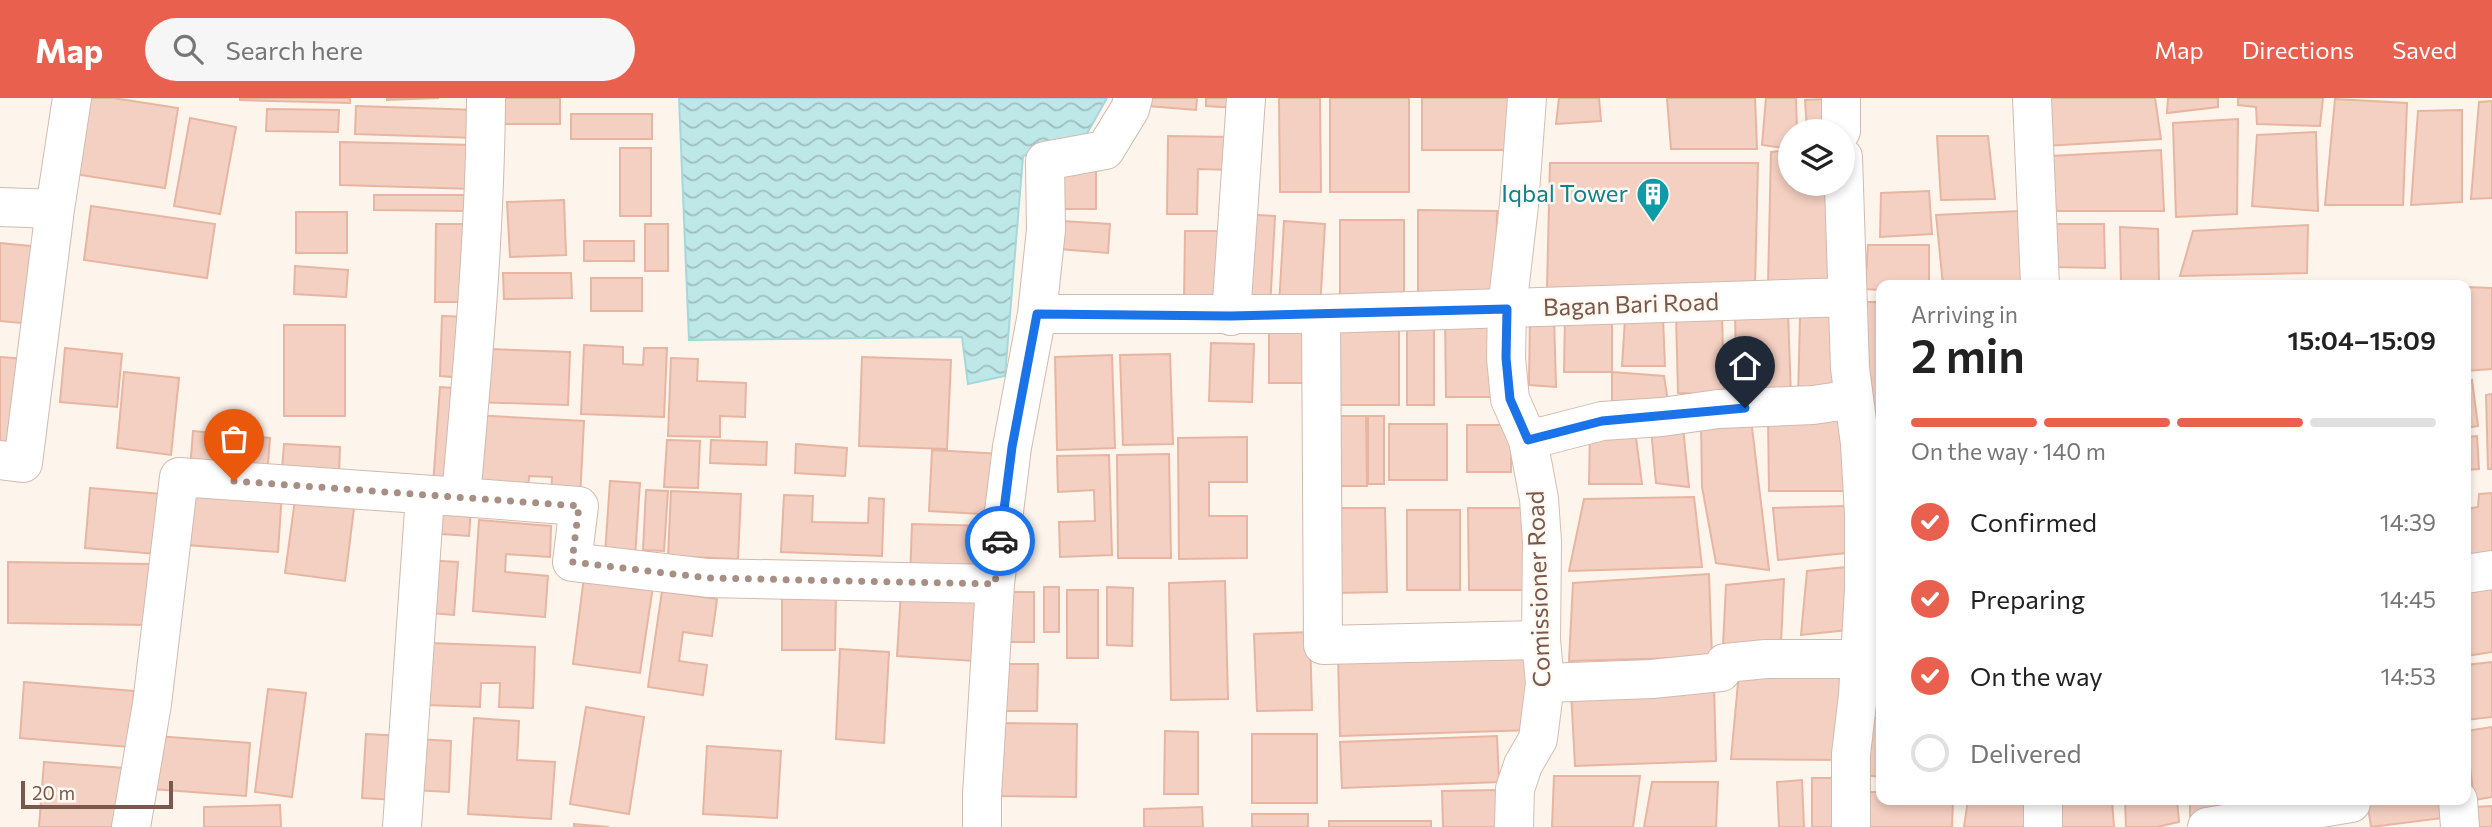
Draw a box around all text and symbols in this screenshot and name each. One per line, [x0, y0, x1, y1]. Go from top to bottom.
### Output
search box [145, 18, 635, 81]
text: Map [35, 29, 103, 70]
icon: search [169, 30, 207, 68]
text: Search here [225, 34, 363, 65]
text: Map [2154, 35, 2204, 64]
text: Directions [2242, 35, 2354, 64]
text: Saved [2392, 35, 2457, 64]
map controls [1778, 119, 1855, 196]
button: layers [1778, 119, 1855, 196]
building icon: Iqbal Tower [1634, 175, 1672, 224]
place label: Iqbal Tower [1501, 178, 1628, 207]
street label: Bagan Bari Road [1542, 286, 1720, 321]
text: Arriving in [1911, 300, 2018, 328]
text: 15:04–15:09 [2288, 324, 2436, 355]
text: 2 min [1911, 326, 2025, 382]
pin [1715, 336, 1775, 408]
icon: home [1726, 347, 1764, 385]
pin [204, 409, 264, 481]
icon: bag [215, 420, 253, 458]
text: On the way · 140 m [1911, 437, 2106, 465]
street label: Comissioner Road [1520, 490, 1555, 688]
icon: check [1911, 503, 1949, 541]
courier [965, 506, 1035, 576]
text: Confirmed [1970, 506, 2097, 537]
text: 14:39 [2380, 508, 2436, 536]
icon: car [981, 522, 1019, 560]
icon: check [1911, 580, 1949, 618]
text: Preparing [1970, 583, 2085, 614]
text: 14:45 [2380, 585, 2436, 613]
icon: check [1911, 657, 1949, 695]
text: On the way [1970, 660, 2103, 691]
text: 14:53 [2381, 662, 2436, 690]
text: Delivered [1970, 737, 2081, 768]
scale bar [21, 778, 173, 810]
text: 20 m [32, 781, 75, 804]

